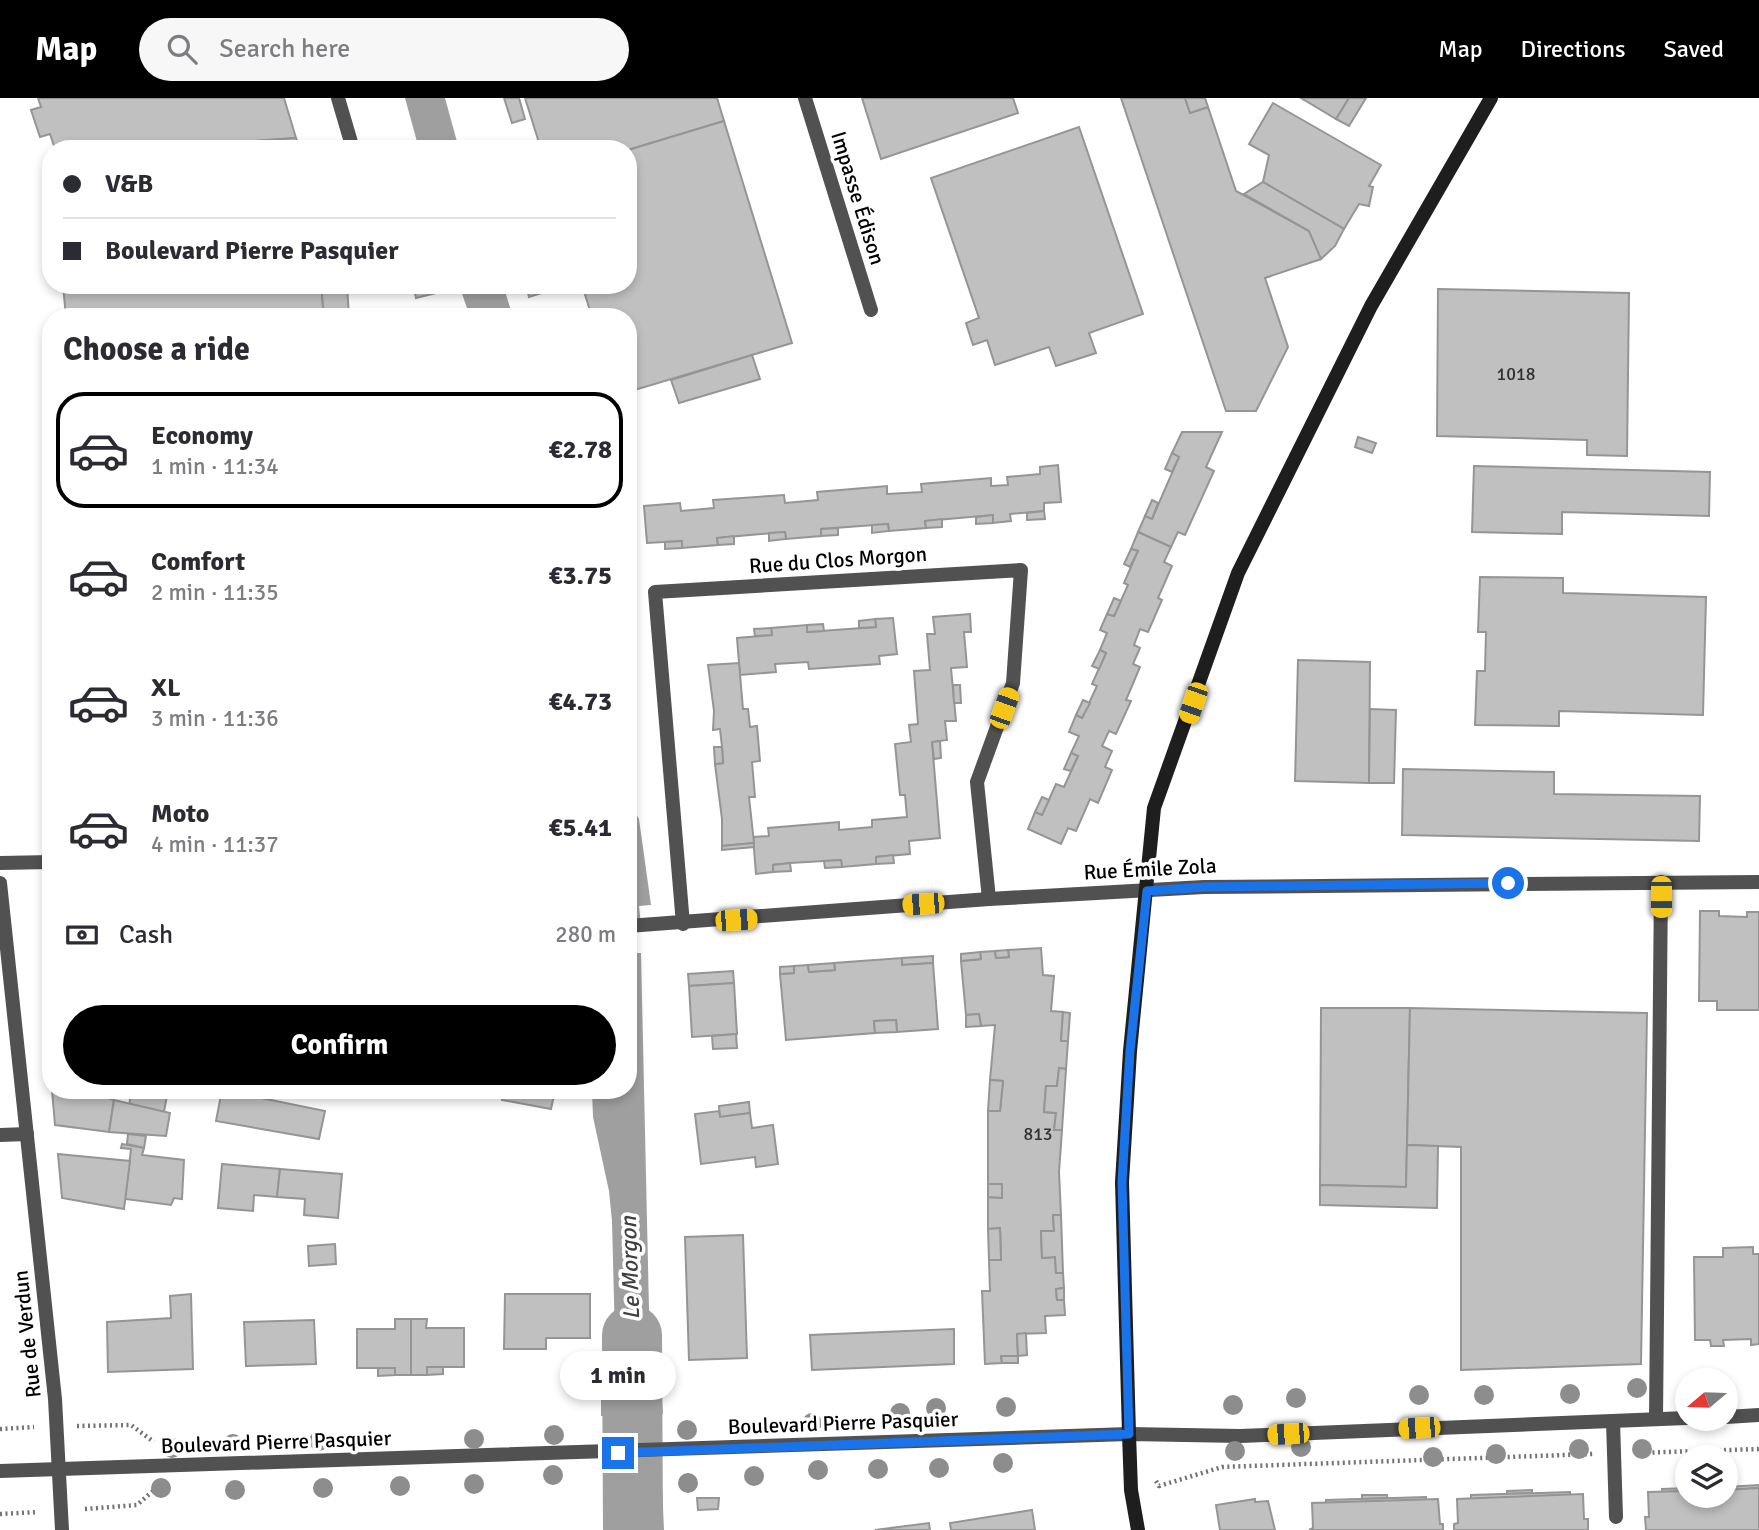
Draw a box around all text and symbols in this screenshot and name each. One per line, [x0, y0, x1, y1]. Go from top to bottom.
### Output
search box [139, 18, 629, 81]
text: Map [35, 29, 97, 70]
icon: search [163, 30, 201, 68]
text: Search here [219, 33, 350, 65]
text: Map [1438, 34, 1483, 64]
text: Directions [1521, 34, 1626, 64]
text: Saved [1664, 34, 1724, 64]
street label: Impasse Édison [825, 128, 891, 268]
text: V&B [105, 168, 153, 200]
text: Boulevard Pierre Pasquier [105, 235, 399, 267]
text: Choose a ride [63, 330, 250, 369]
house number: 1018 [1497, 363, 1535, 385]
icon: car [67, 419, 130, 482]
text: Economy [151, 420, 253, 452]
text: €2.78 [548, 434, 612, 466]
text: 1 min · 11:34 [151, 452, 279, 481]
street label: Rue du Clos Morgon [748, 541, 928, 579]
icon: car [67, 545, 130, 608]
text: Comfort [151, 546, 245, 578]
text: €3.75 [548, 560, 612, 592]
text: 2 min · 11:35 [151, 578, 279, 607]
icon: car [67, 671, 130, 734]
text: XL [151, 672, 181, 704]
car [1177, 680, 1210, 726]
car [987, 685, 1022, 731]
text: €4.73 [548, 686, 612, 718]
text: 3 min · 11:36 [151, 704, 279, 733]
icon: car [67, 797, 130, 860]
text: Moto [151, 798, 209, 830]
text: €5.41 [548, 812, 612, 844]
text: 4 min · 11:37 [151, 830, 279, 859]
street label: Rue Émile Zola [1083, 853, 1217, 885]
route start [1492, 867, 1524, 899]
car [1651, 876, 1672, 918]
car [902, 892, 945, 916]
car [715, 908, 758, 932]
icon: cash [63, 916, 101, 954]
text: Cash [119, 919, 173, 951]
text: 280 m [555, 920, 616, 949]
button: Confirm [63, 1005, 616, 1085]
house number: 813 [1023, 1123, 1053, 1145]
water label: Le Morgon [614, 1214, 646, 1320]
street label: Rue de Verdun [7, 1269, 47, 1399]
callout: 1 min [560, 1352, 676, 1400]
text: 1 min [590, 1361, 646, 1390]
north arrow [1675, 1368, 1738, 1432]
map controls [1675, 1368, 1738, 1508]
street label: Boulevard Pierre Pasquier [727, 1406, 959, 1440]
car [1398, 1416, 1441, 1440]
car [1267, 1422, 1310, 1446]
street label: Boulevard Pierre Pasquier [160, 1425, 392, 1459]
route end [602, 1437, 634, 1469]
button: layers [1675, 1445, 1738, 1508]

